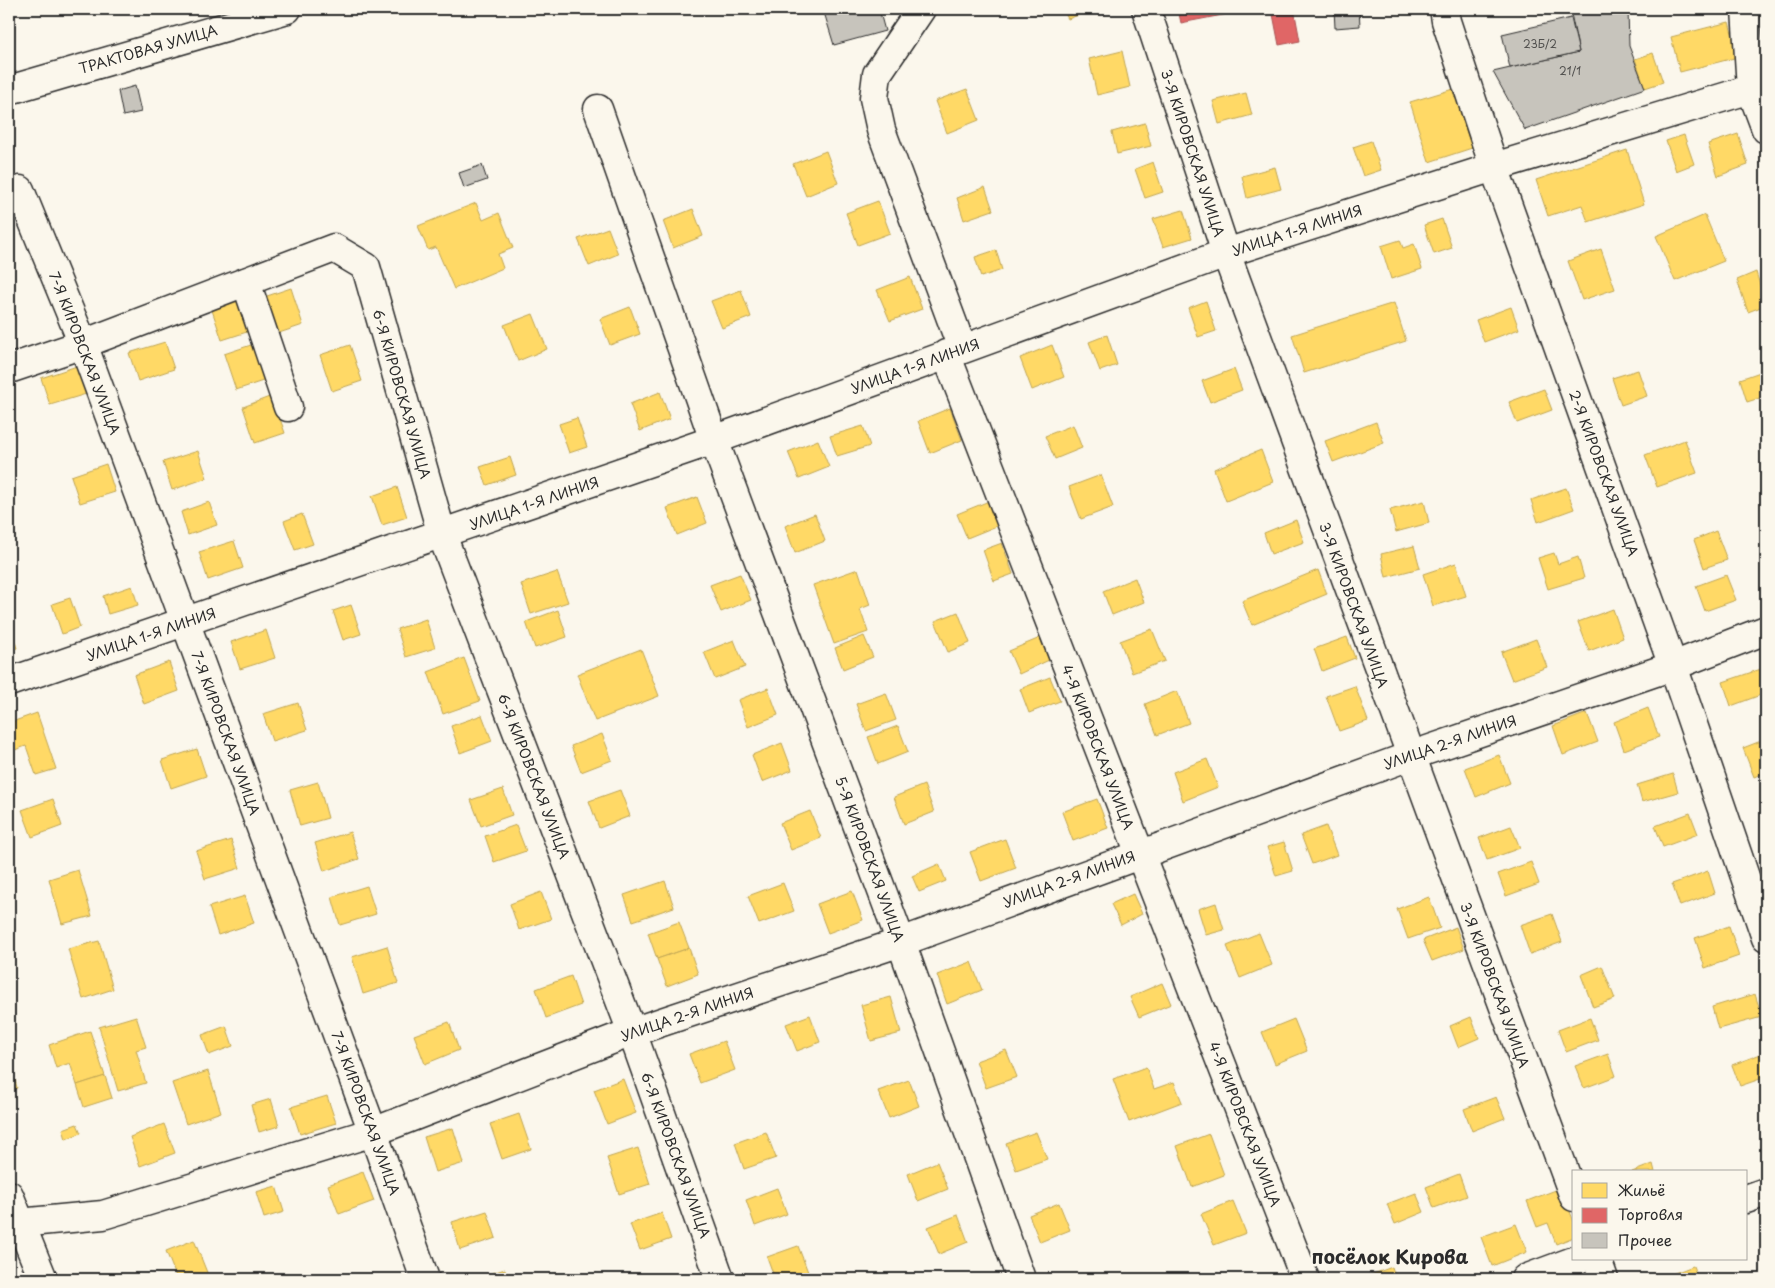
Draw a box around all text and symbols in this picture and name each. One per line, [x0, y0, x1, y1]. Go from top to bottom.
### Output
street label: ТРАКТОВАЯ УЛИЦА [76, 19, 220, 79]
house number: 23Б/2 [1523, 35, 1557, 52]
house number: 21/1 [1559, 62, 1581, 79]
street label: 3-Я КИРОВСКАЯ УЛИЦА [1156, 67, 1230, 240]
street label: УЛИЦА 1-Я ЛИНИЯ [1229, 199, 1365, 261]
street label: 7-Я КИРОВСКАЯ УЛИЦА [44, 268, 126, 438]
street label: 6-Я КИРОВСКАЯ УЛИЦА [368, 307, 436, 482]
street label: УЛИЦА 1-Я ЛИНИЯ [848, 333, 982, 399]
street label: 2-Я КИРОВСКАЯ УЛИЦА [1564, 387, 1644, 559]
street label: УЛИЦА 1-Я ЛИНИЯ [466, 471, 602, 535]
street label: 3-Я КИРОВСКАЯ УЛИЦА [1314, 519, 1394, 691]
street label: УЛИЦА 1-Я ЛИНИЯ [83, 602, 219, 666]
street label: 7-Я КИРОВСКАЯ УЛИЦА [187, 648, 266, 818]
street label: 4-Я КИРОВСКАЯ УЛИЦА [1057, 662, 1139, 833]
street label: 6-Я КИРОВСКАЯ УЛИЦА [493, 690, 575, 862]
street label: УЛИЦА 2-Я ЛИНИЯ [1381, 709, 1519, 775]
street label: 5-Я КИРОВСКАЯ УЛИЦА [830, 773, 910, 945]
street label: УЛИЦА 2-Я ЛИНИЯ [1000, 845, 1138, 913]
street label: 3-Я КИРОВСКАЯ УЛИЦА [1455, 899, 1535, 1071]
street label: УЛИЦА 2-Я ЛИНИЯ [618, 981, 756, 1047]
street label: 7-Я КИРОВСКАЯ УЛИЦА [327, 1028, 406, 1198]
street label: 4-Я КИРОВСКАЯ УЛИЦА [1204, 1039, 1286, 1210]
street label: 6-Я КИРОВСКАЯ УЛИЦА [636, 1069, 716, 1241]
legend [1572, 1170, 1748, 1260]
text: Жильё [1617, 1178, 1665, 1201]
text: Торговля [1618, 1202, 1683, 1225]
text: Прочее [1618, 1228, 1672, 1251]
district label: посёлок Кирова [1312, 1242, 1469, 1270]

